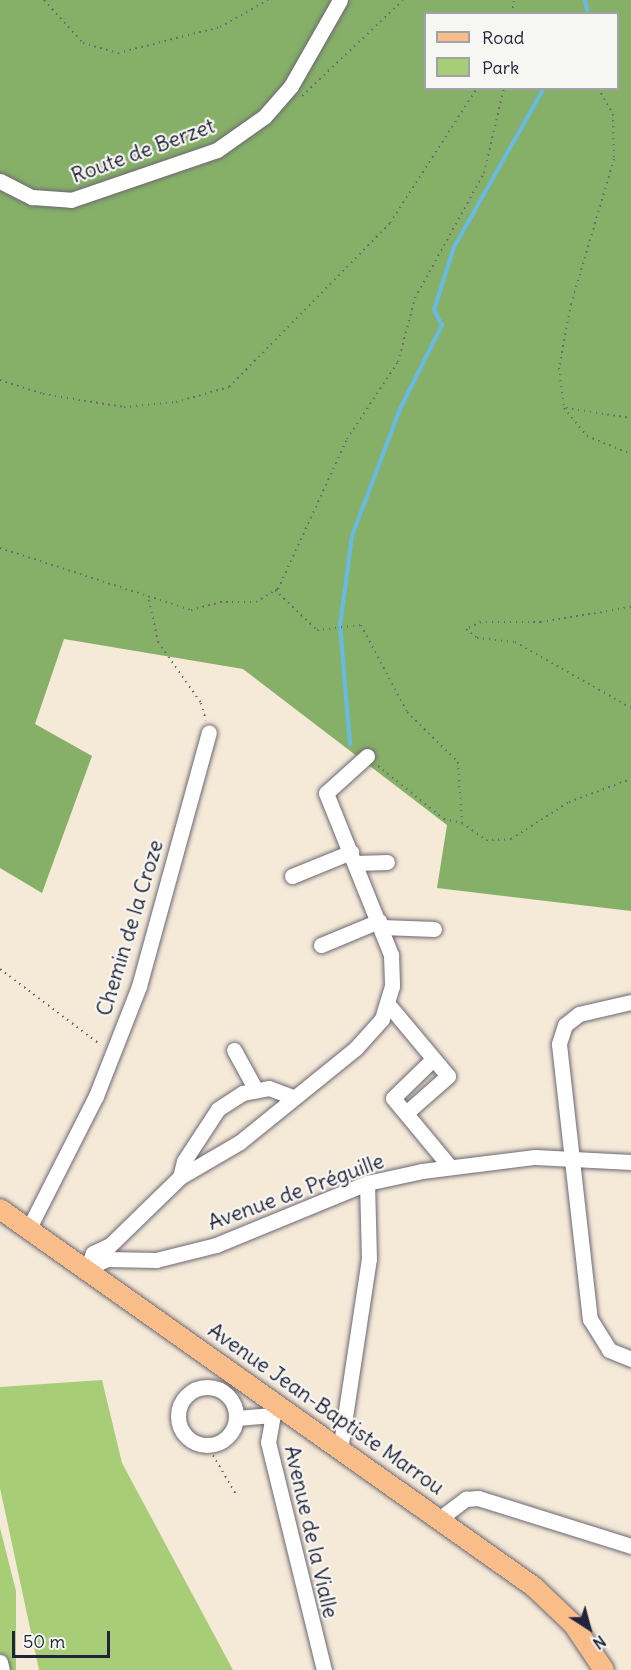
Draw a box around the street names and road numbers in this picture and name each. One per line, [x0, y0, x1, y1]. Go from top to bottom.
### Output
street label: Route de Berzet [68, 113, 218, 189]
street label: Chemin de la Croze [91, 837, 169, 1019]
street label: Avenue de Préguille [205, 1148, 387, 1236]
street label: Avenue Jean-Baptiste Marrou [203, 1318, 449, 1500]
street label: Avenue de la Vialle [279, 1443, 343, 1621]

